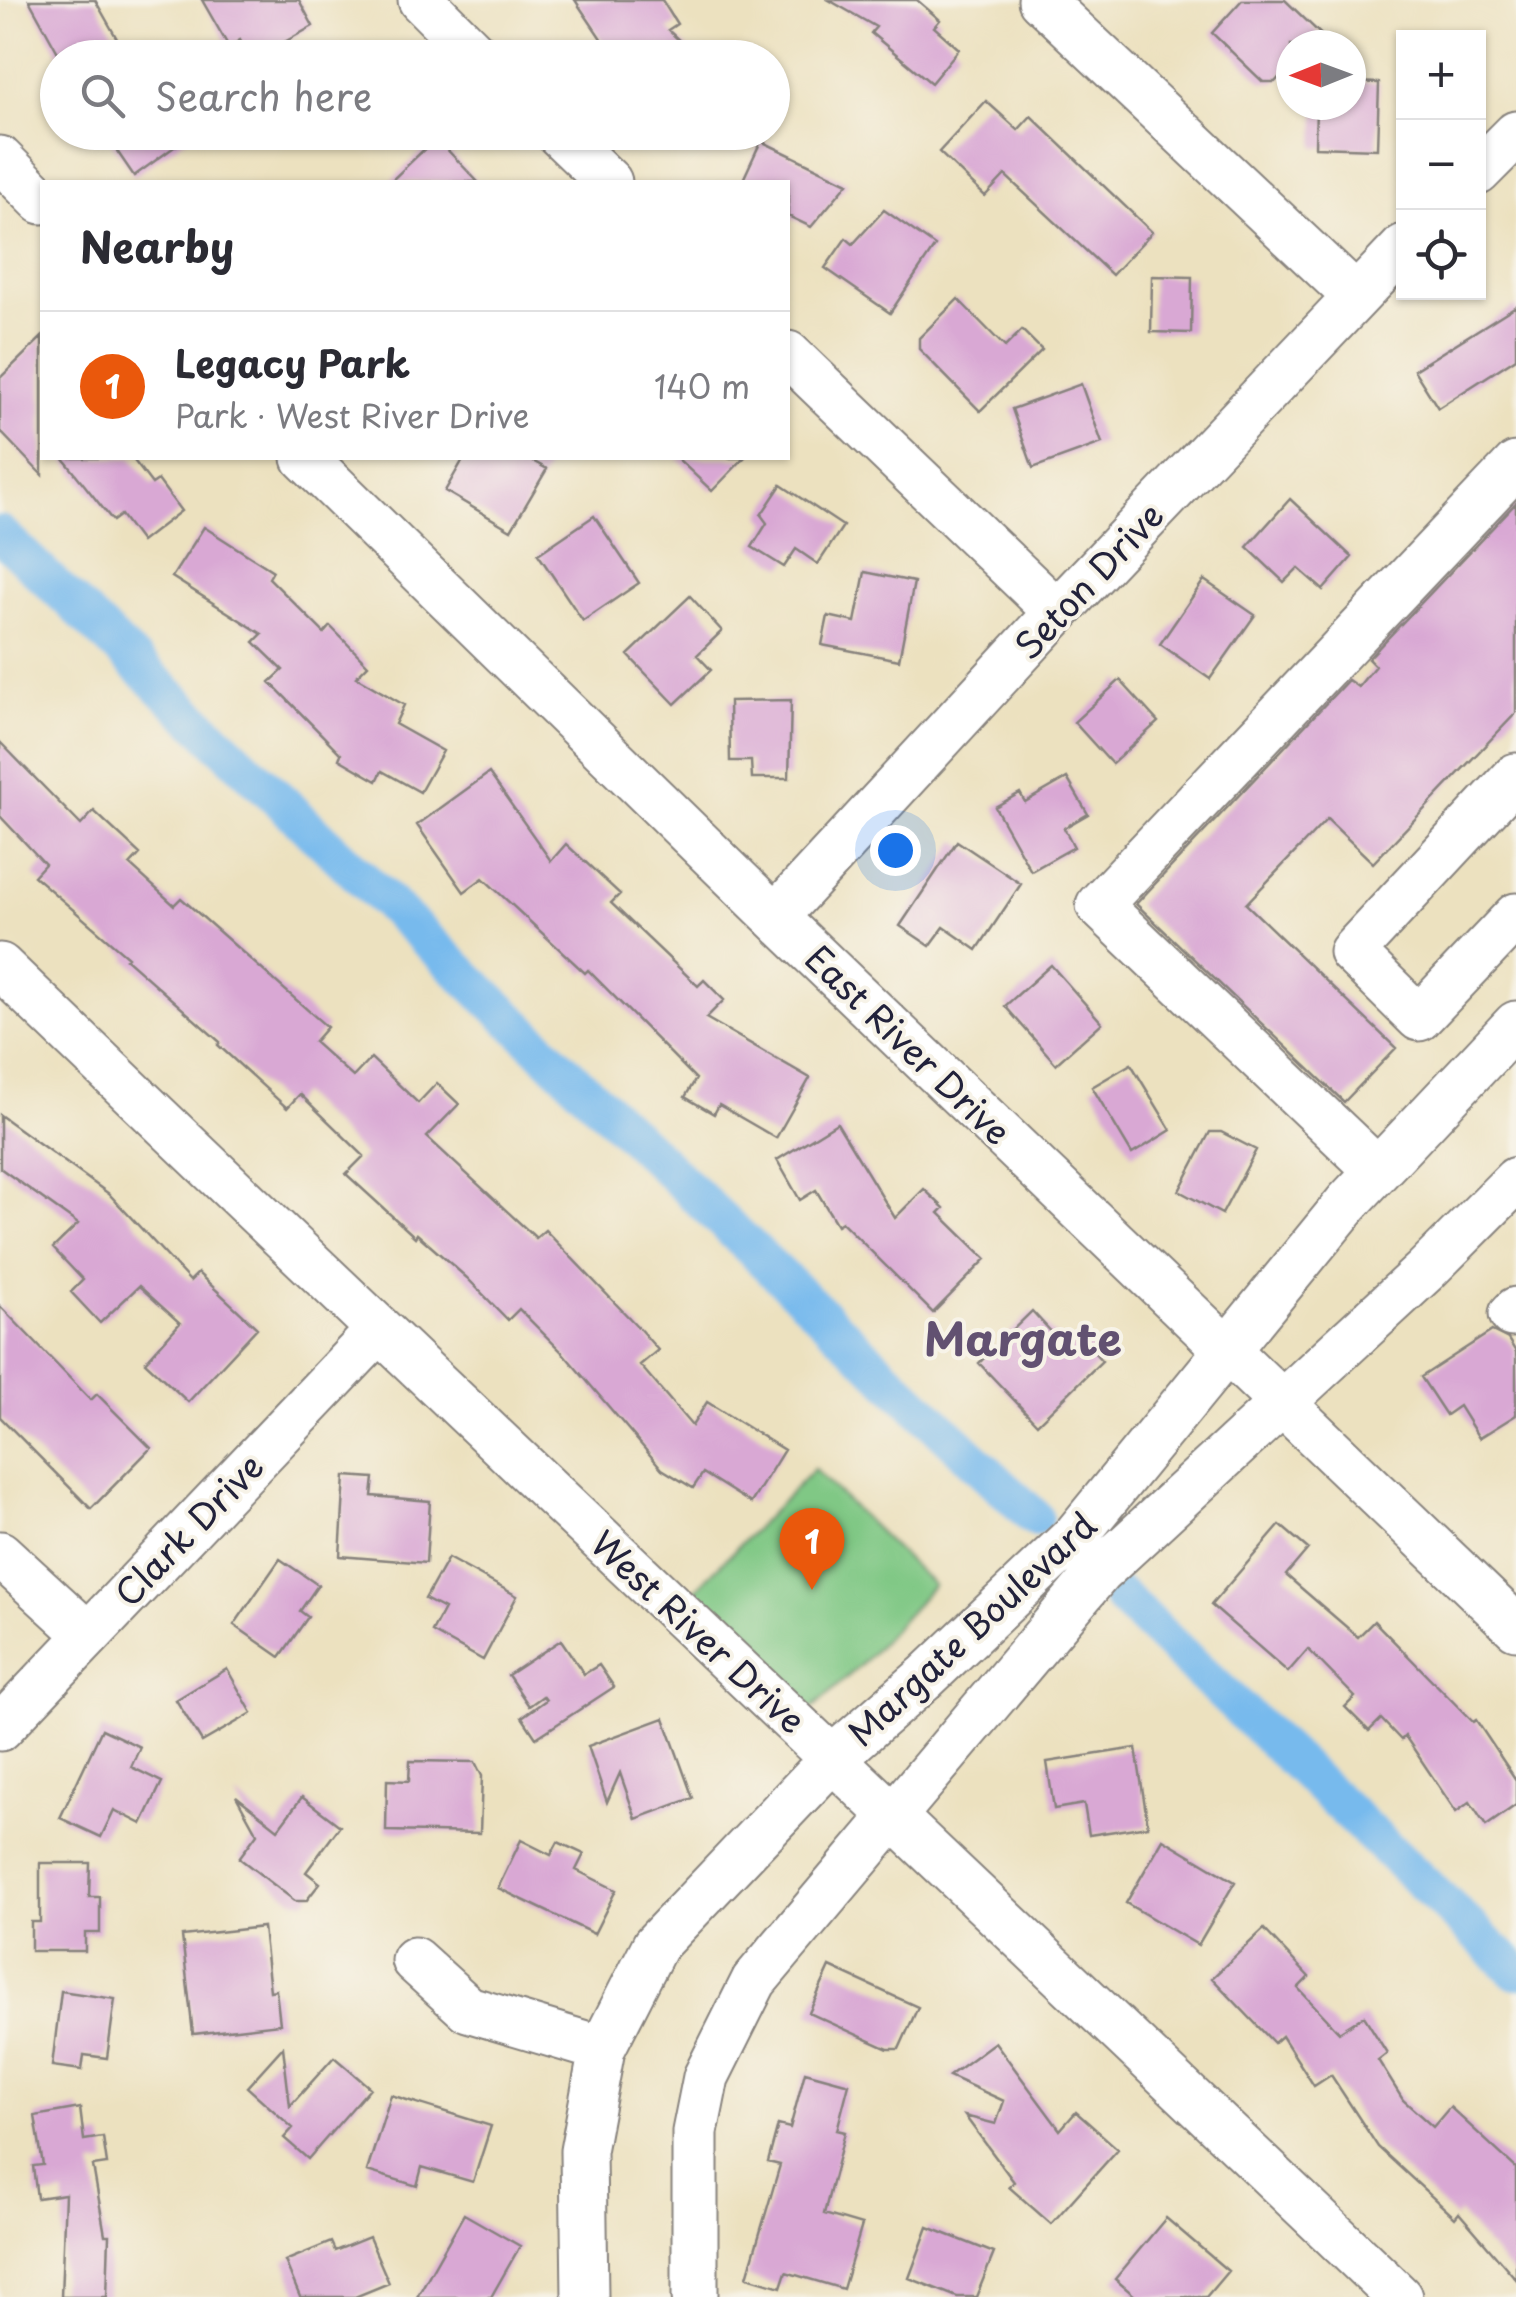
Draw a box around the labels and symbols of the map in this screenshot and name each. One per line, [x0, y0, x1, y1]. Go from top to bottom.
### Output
north arrow [1276, 30, 1366, 120]
street label: Seton Drive [1001, 489, 1175, 671]
your location [870, 825, 921, 876]
street label: East River Drive [794, 932, 1024, 1156]
district label: Margate [924, 1303, 1122, 1371]
street label: Clark Drive [101, 1440, 275, 1618]
street label: Margate Boulevard [835, 1499, 1107, 1757]
pin: 1 [780, 1508, 844, 1590]
street label: West River Drive [580, 1517, 818, 1745]

